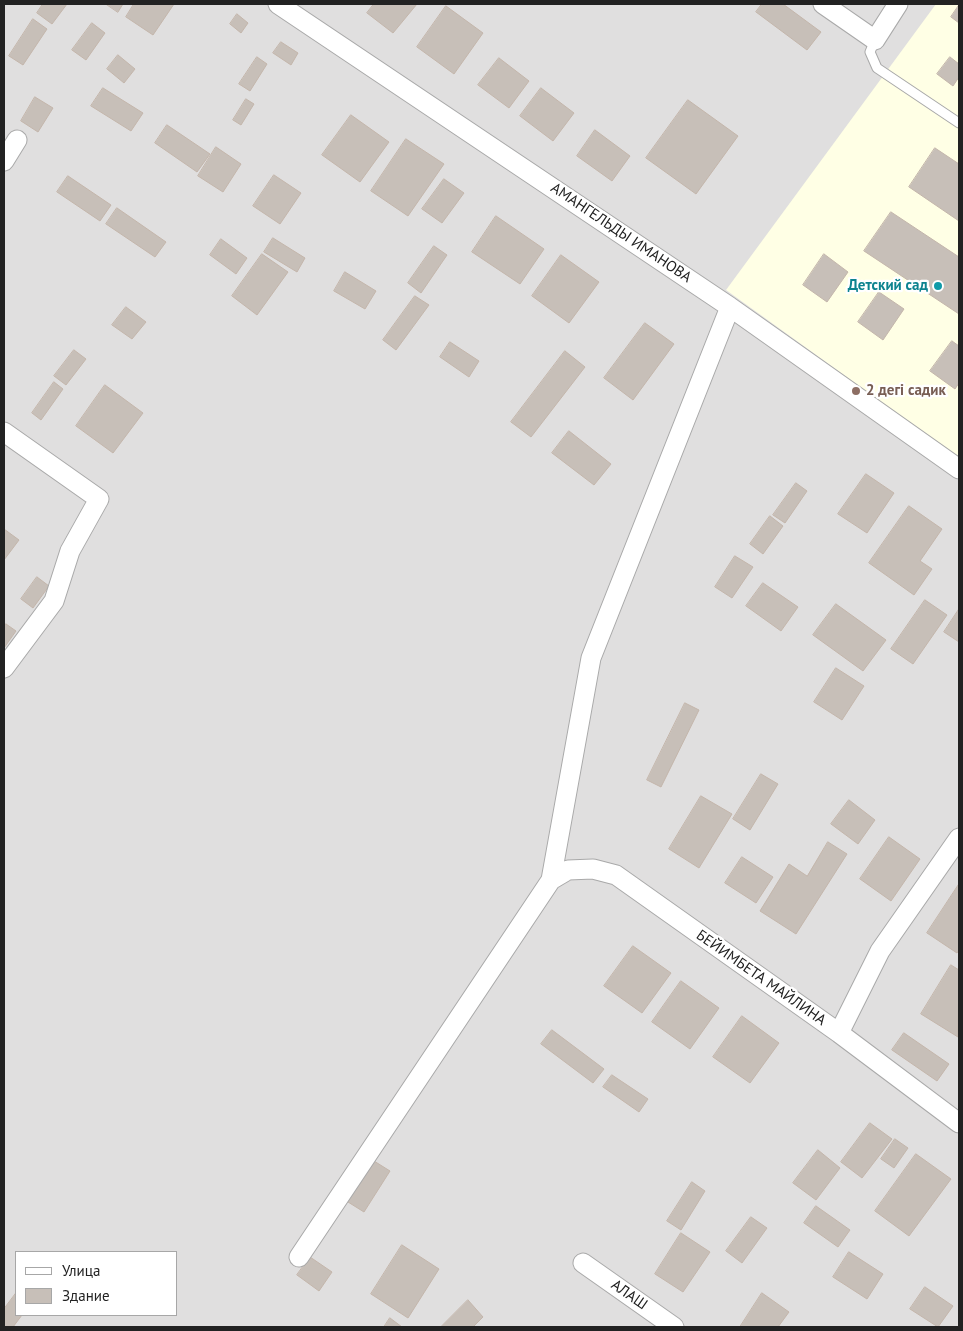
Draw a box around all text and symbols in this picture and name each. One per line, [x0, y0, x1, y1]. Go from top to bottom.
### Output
street label: АМАНГЕЛЬДЫ ИМАНОВА [547, 179, 695, 287]
place label: Детский сад [848, 277, 928, 295]
marker: Детский сад [932, 280, 944, 292]
place label: 2 дегі садик [866, 382, 946, 400]
marker: 2 дегі садик [850, 385, 862, 397]
street label: БЕЙИМБЕТА МАЙЛИНА [693, 926, 829, 1030]
legend [15, 1251, 178, 1316]
text: Улица [62, 1261, 100, 1280]
street label: АЛАШ [607, 1276, 651, 1314]
text: Здание [62, 1286, 110, 1305]

